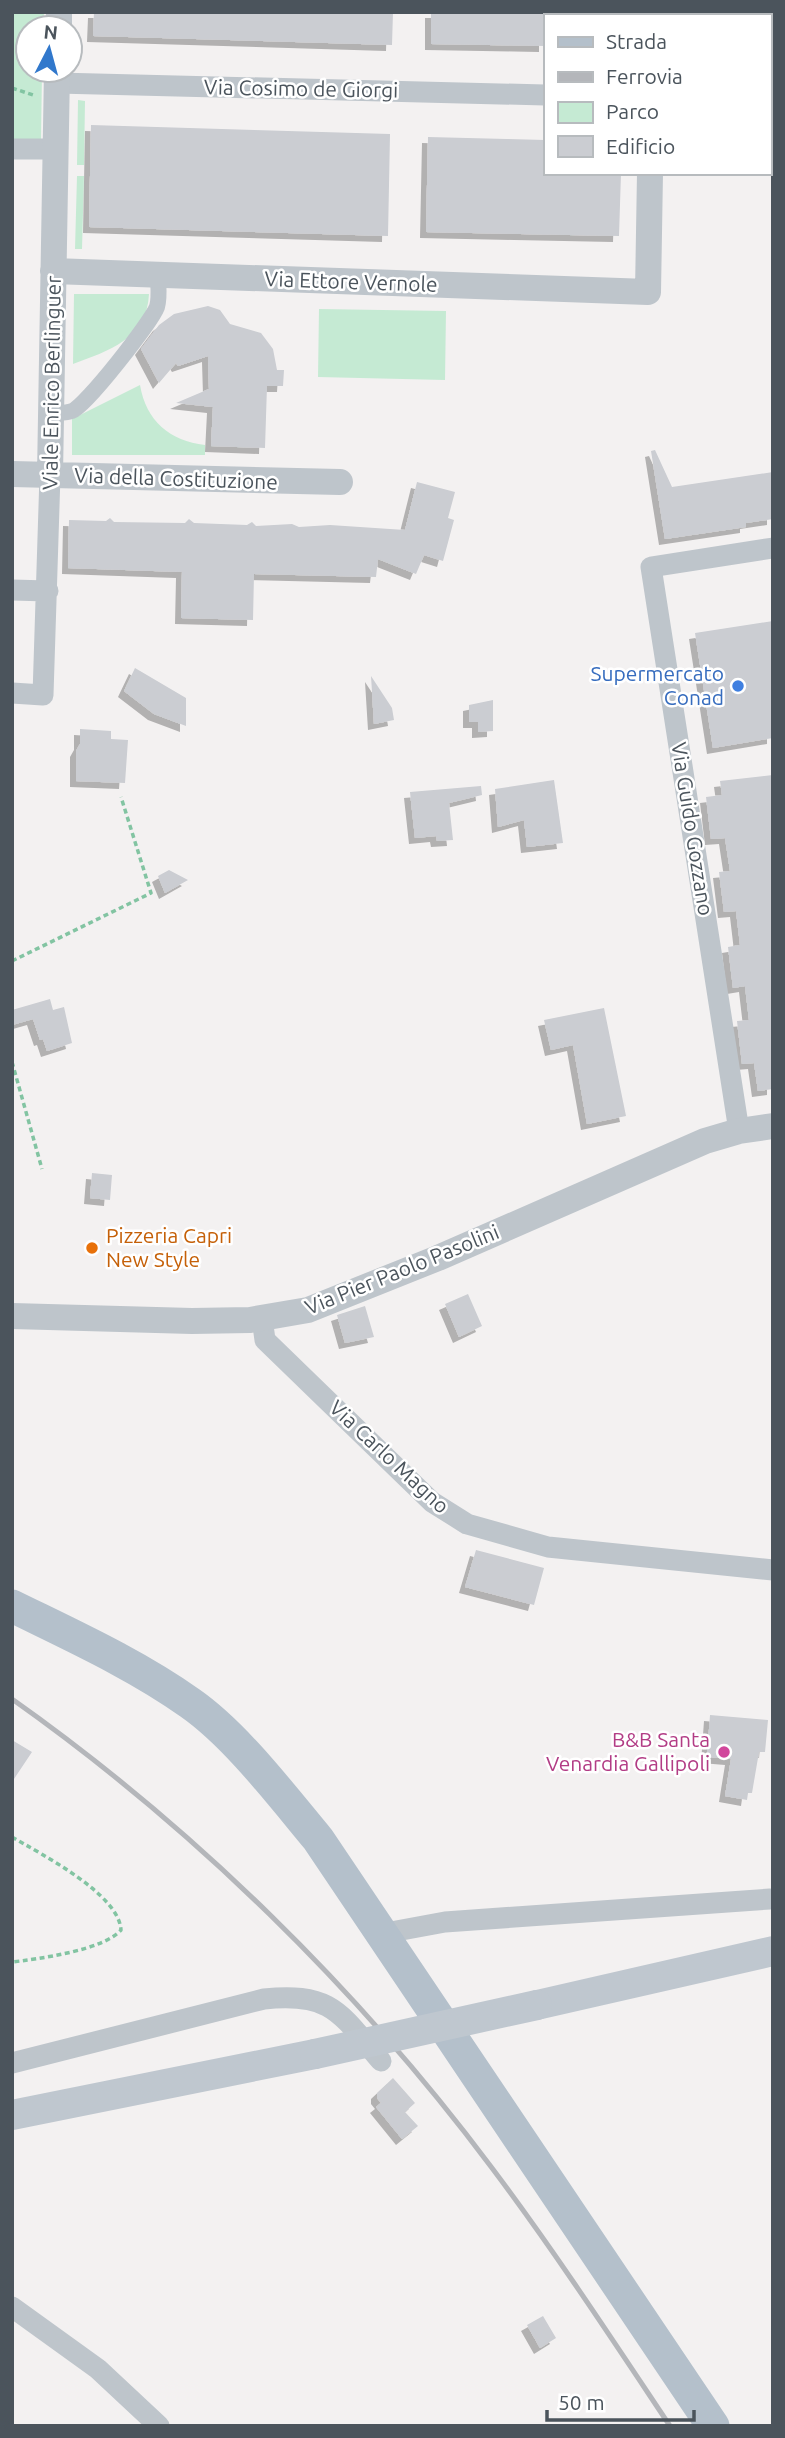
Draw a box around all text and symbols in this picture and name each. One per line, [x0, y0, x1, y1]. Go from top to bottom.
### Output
north arrow [14, 14, 84, 84]
legend [544, 14, 771, 175]
text: N [43, 20, 59, 44]
text: Strada [606, 29, 667, 53]
text: Ferrovia [606, 64, 683, 88]
street label: Via Cosimo de Giorgi [204, 74, 398, 102]
text: Parco [606, 99, 659, 123]
text: Edificio [606, 134, 675, 158]
street label: Via Ettore Vernole [264, 266, 438, 296]
street label: Viale Enrico Berlinguer [37, 275, 65, 490]
street label: Via della Costituzione [74, 462, 278, 494]
place label: Supermercato Conad [591, 661, 724, 709]
marker: Supermercato Conad [730, 678, 746, 694]
street label: Via Guido Gozzano [667, 740, 719, 917]
street label: Via Pier Paolo Pasolini [301, 1219, 502, 1319]
place label: Pizzeria Capri New Style [106, 1223, 232, 1271]
marker: Pizzeria Capri New Style [84, 1240, 100, 1256]
street label: Via Carlo Magno [325, 1395, 454, 1518]
place label: B&B Santa Venardia Gallipoli [546, 1727, 710, 1775]
marker: B&B Santa Venardia Gallipoli [716, 1744, 732, 1760]
scale bar [547, 2378, 694, 2422]
text: 50 m [558, 2390, 605, 2414]

